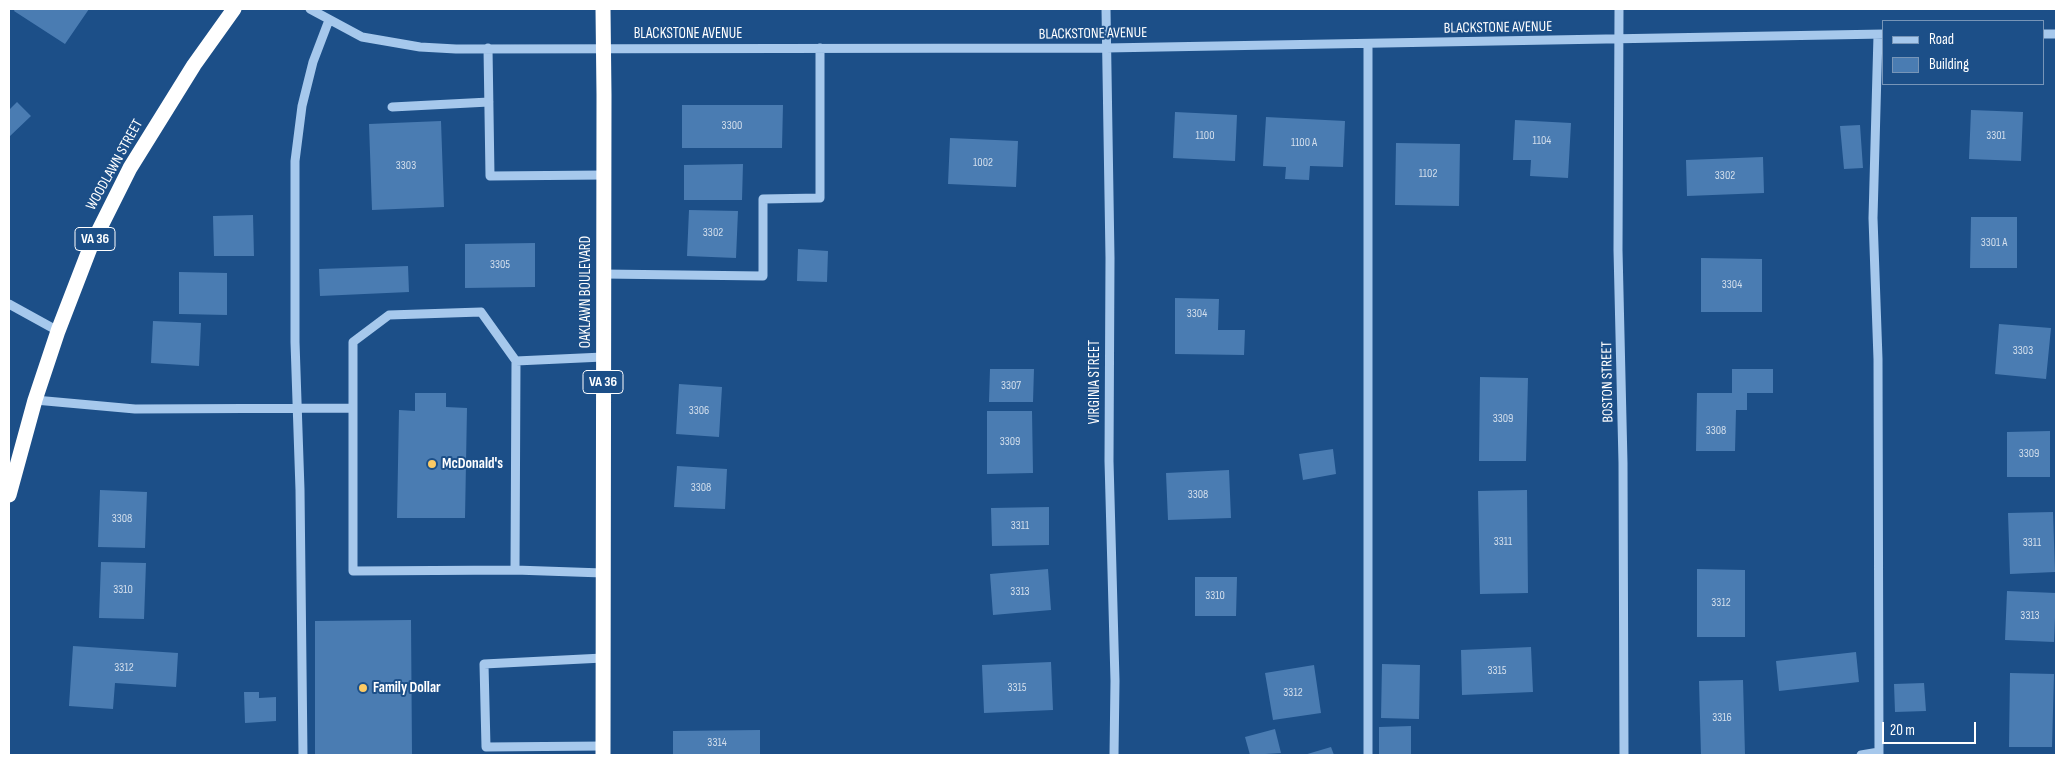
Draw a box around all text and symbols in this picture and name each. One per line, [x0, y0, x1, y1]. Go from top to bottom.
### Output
street label: BLACKSTONE AVENUE [1444, 18, 1552, 38]
legend [1882, 20, 2045, 85]
street label: BLACKSTONE AVENUE [1039, 24, 1147, 44]
street label: BLACKSTONE AVENUE [634, 25, 742, 43]
text: Road [1929, 30, 1954, 49]
text: Building [1929, 55, 1969, 74]
street label: WOODLAWN STREET [83, 116, 147, 214]
house number: 3300 [722, 119, 742, 133]
house number: 1100 [1195, 129, 1215, 143]
house number: 3301 [1986, 129, 2006, 143]
house number: 1104 [1533, 134, 1551, 148]
house number: 1100 A [1291, 136, 1317, 150]
house number: 1002 [973, 156, 993, 170]
house number: 3303 [396, 159, 416, 173]
house number: 1102 [1419, 167, 1437, 181]
house number: 3302 [1715, 169, 1735, 183]
house number: 3302 [703, 226, 723, 240]
road number: VA 36 [75, 228, 115, 250]
street label: OAKLAWN BOULEVARD [577, 236, 595, 348]
house number: 3301 A [1981, 236, 2007, 250]
house number: 3305 [490, 258, 510, 272]
house number: 3304 [1722, 278, 1742, 292]
house number: 3304 [1187, 307, 1207, 321]
street label: VIRGINIA STREET [1086, 340, 1104, 424]
street label: BOSTON STREET [1598, 341, 1618, 423]
house number: 3303 [2013, 344, 2033, 358]
road number: VA 36 [583, 371, 623, 394]
house number: 3307 [1001, 379, 1021, 393]
house number: 3306 [689, 404, 709, 418]
house number: 3309 [1493, 412, 1513, 426]
house number: 3308 [1706, 424, 1726, 438]
house number: 3309 [1000, 435, 1020, 449]
house number: 3309 [2019, 447, 2039, 461]
place label: McDonald's [442, 455, 503, 473]
marker: McDonald's [426, 458, 438, 470]
house number: 3308 [691, 481, 711, 495]
house number: 3308 [1188, 488, 1208, 502]
house number: 3308 [112, 512, 132, 526]
house number: 3311 [1011, 519, 1029, 533]
house number: 3311 [1494, 535, 1512, 549]
house number: 3311 [2023, 536, 2041, 550]
house number: 3310 [113, 583, 133, 597]
house number: 3313 [1010, 585, 1030, 599]
house number: 3310 [1205, 589, 1225, 603]
house number: 3312 [1711, 596, 1731, 610]
house number: 3313 [2020, 609, 2040, 623]
house number: 3312 [114, 661, 134, 675]
house number: 3315 [1487, 664, 1507, 678]
place label: Family Dollar [373, 679, 441, 697]
house number: 3315 [1007, 681, 1027, 695]
marker: Family Dollar [357, 682, 369, 694]
house number: 3312 [1283, 686, 1303, 700]
house number: 3316 [1712, 711, 1732, 725]
scale bar [1885, 712, 1979, 744]
text: 20 m [1890, 721, 1915, 740]
house number: 3314 [707, 736, 727, 750]

